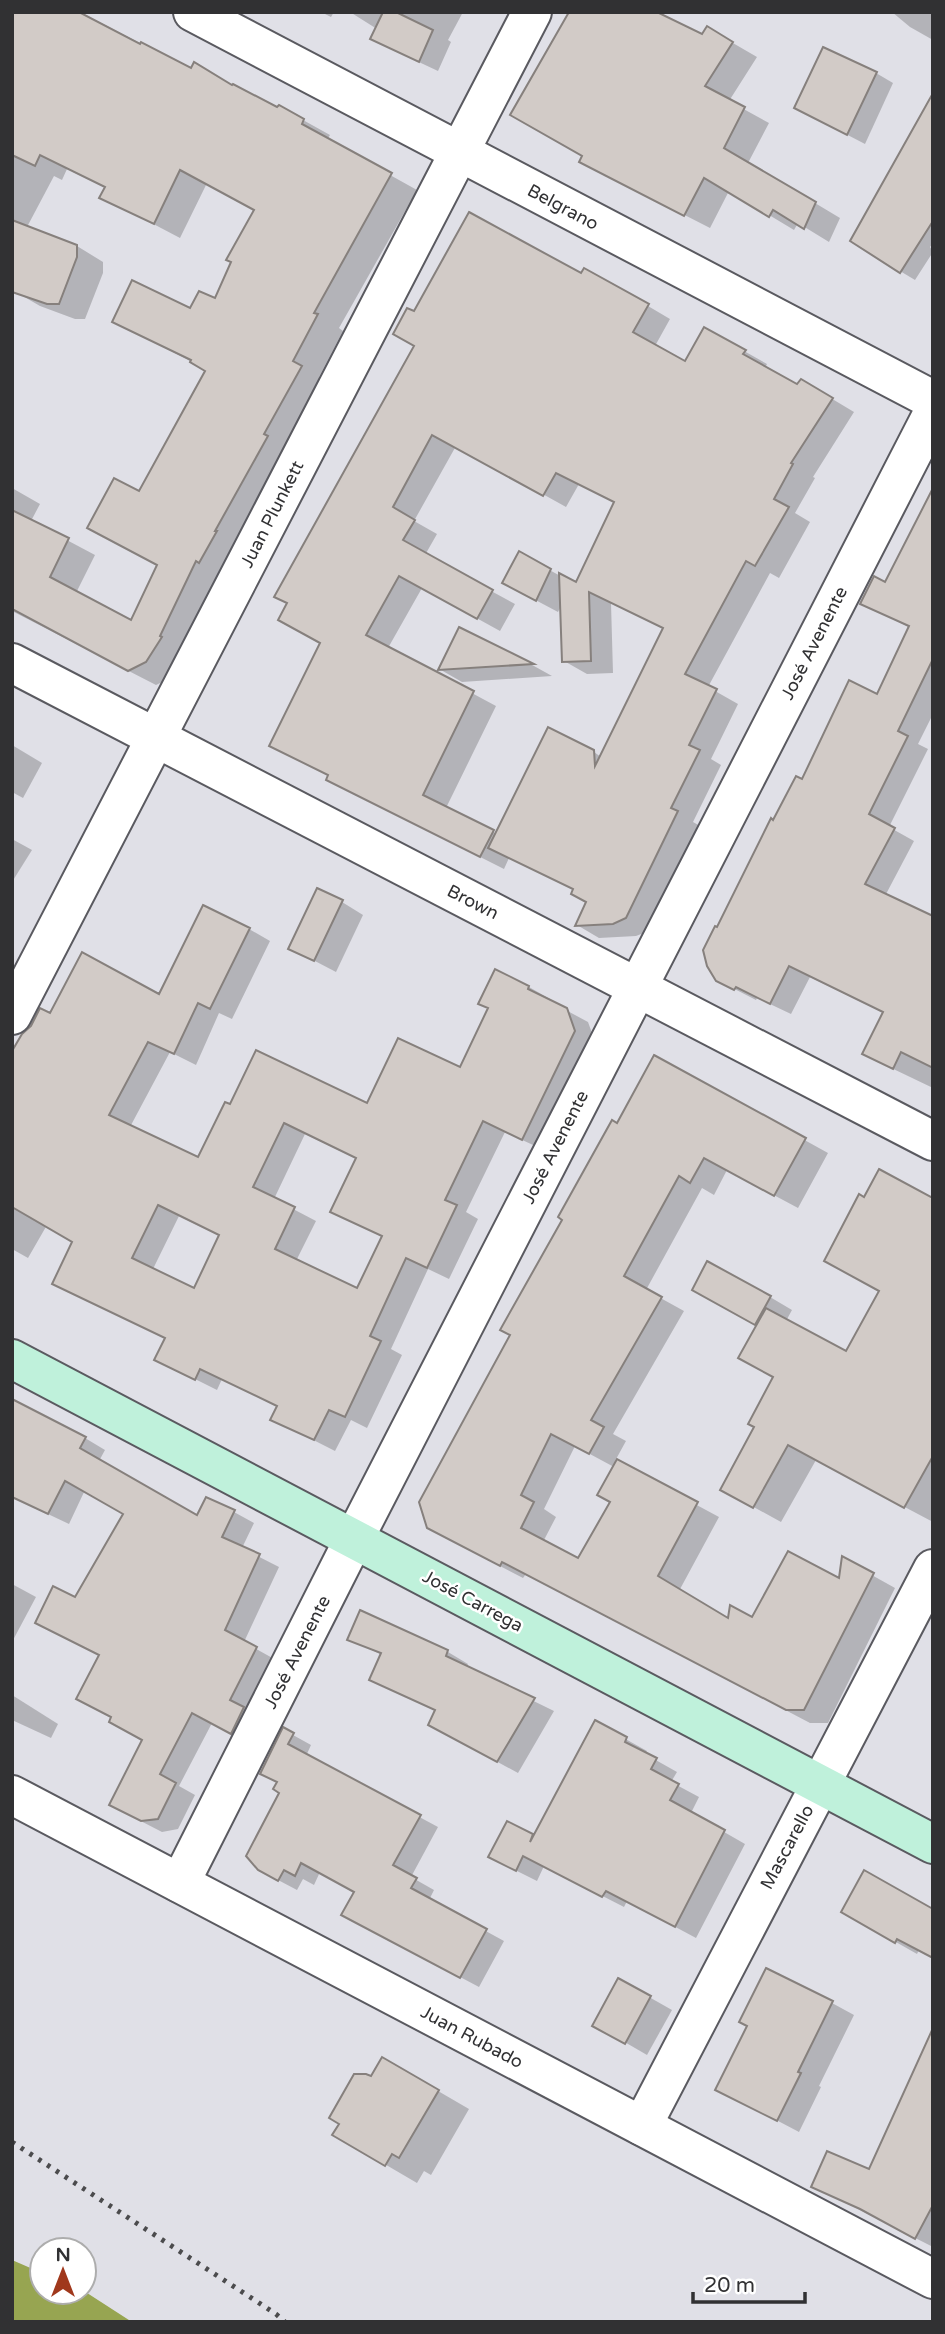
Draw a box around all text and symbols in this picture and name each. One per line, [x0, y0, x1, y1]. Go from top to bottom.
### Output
street label: Belgrano [524, 179, 602, 235]
street label: Juan Plunkett [236, 457, 308, 571]
street label: José Avenente [776, 583, 852, 703]
street label: Brown [443, 880, 503, 924]
street label: José Avenente [517, 1087, 593, 1207]
street label: José Carrega [419, 1565, 527, 1637]
street label: José Avenente [259, 1592, 335, 1712]
street label: Mascarello [756, 1801, 818, 1893]
street label: Juan Rubado [417, 2001, 527, 2073]
north arrow [28, 2236, 98, 2306]
text: N [55, 2244, 71, 2266]
scale bar [693, 2260, 805, 2304]
text: 20 m [704, 2273, 755, 2298]

